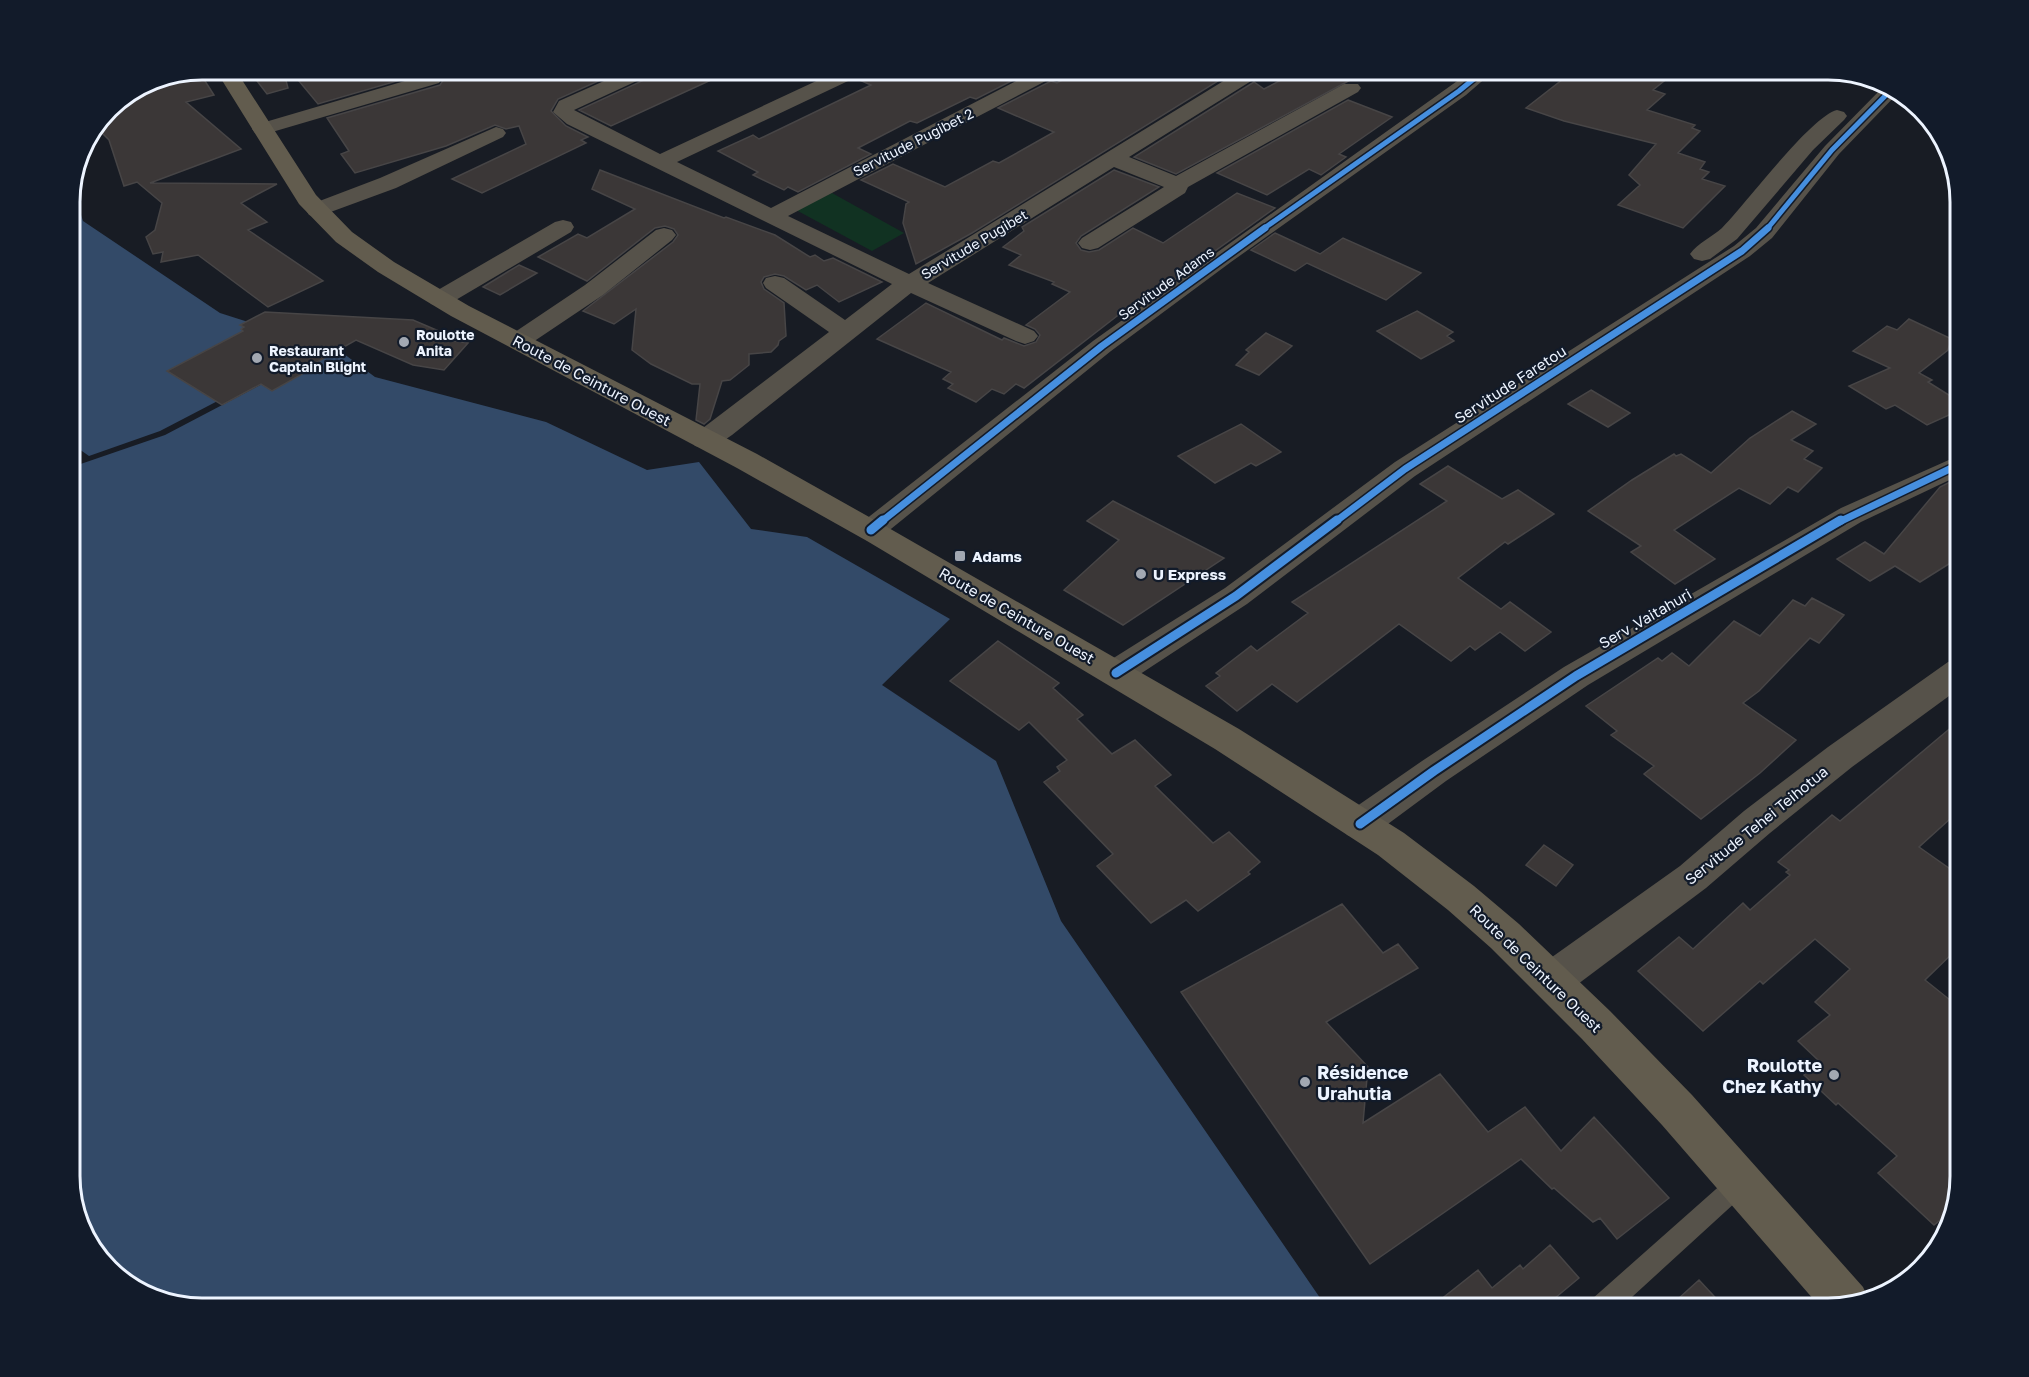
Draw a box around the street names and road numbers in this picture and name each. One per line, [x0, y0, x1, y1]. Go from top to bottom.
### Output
street label: Servitude Pugibet 2 [850, 104, 976, 180]
street label: Servitude Pugibet [918, 206, 1030, 282]
street label: Servitude Adams [1115, 242, 1217, 324]
street label: Route de Ceinture Ouest [510, 331, 674, 429]
street label: Servitude Faretou [1451, 341, 1569, 427]
street label: Route de Ceinture Ouest [936, 563, 1098, 667]
street label: Serv .Vaitahuri [1596, 584, 1694, 652]
street label: Servitude Tehei Teihotua [1681, 762, 1831, 888]
street label: Route de Ceinture Ouest [1466, 900, 1606, 1036]

